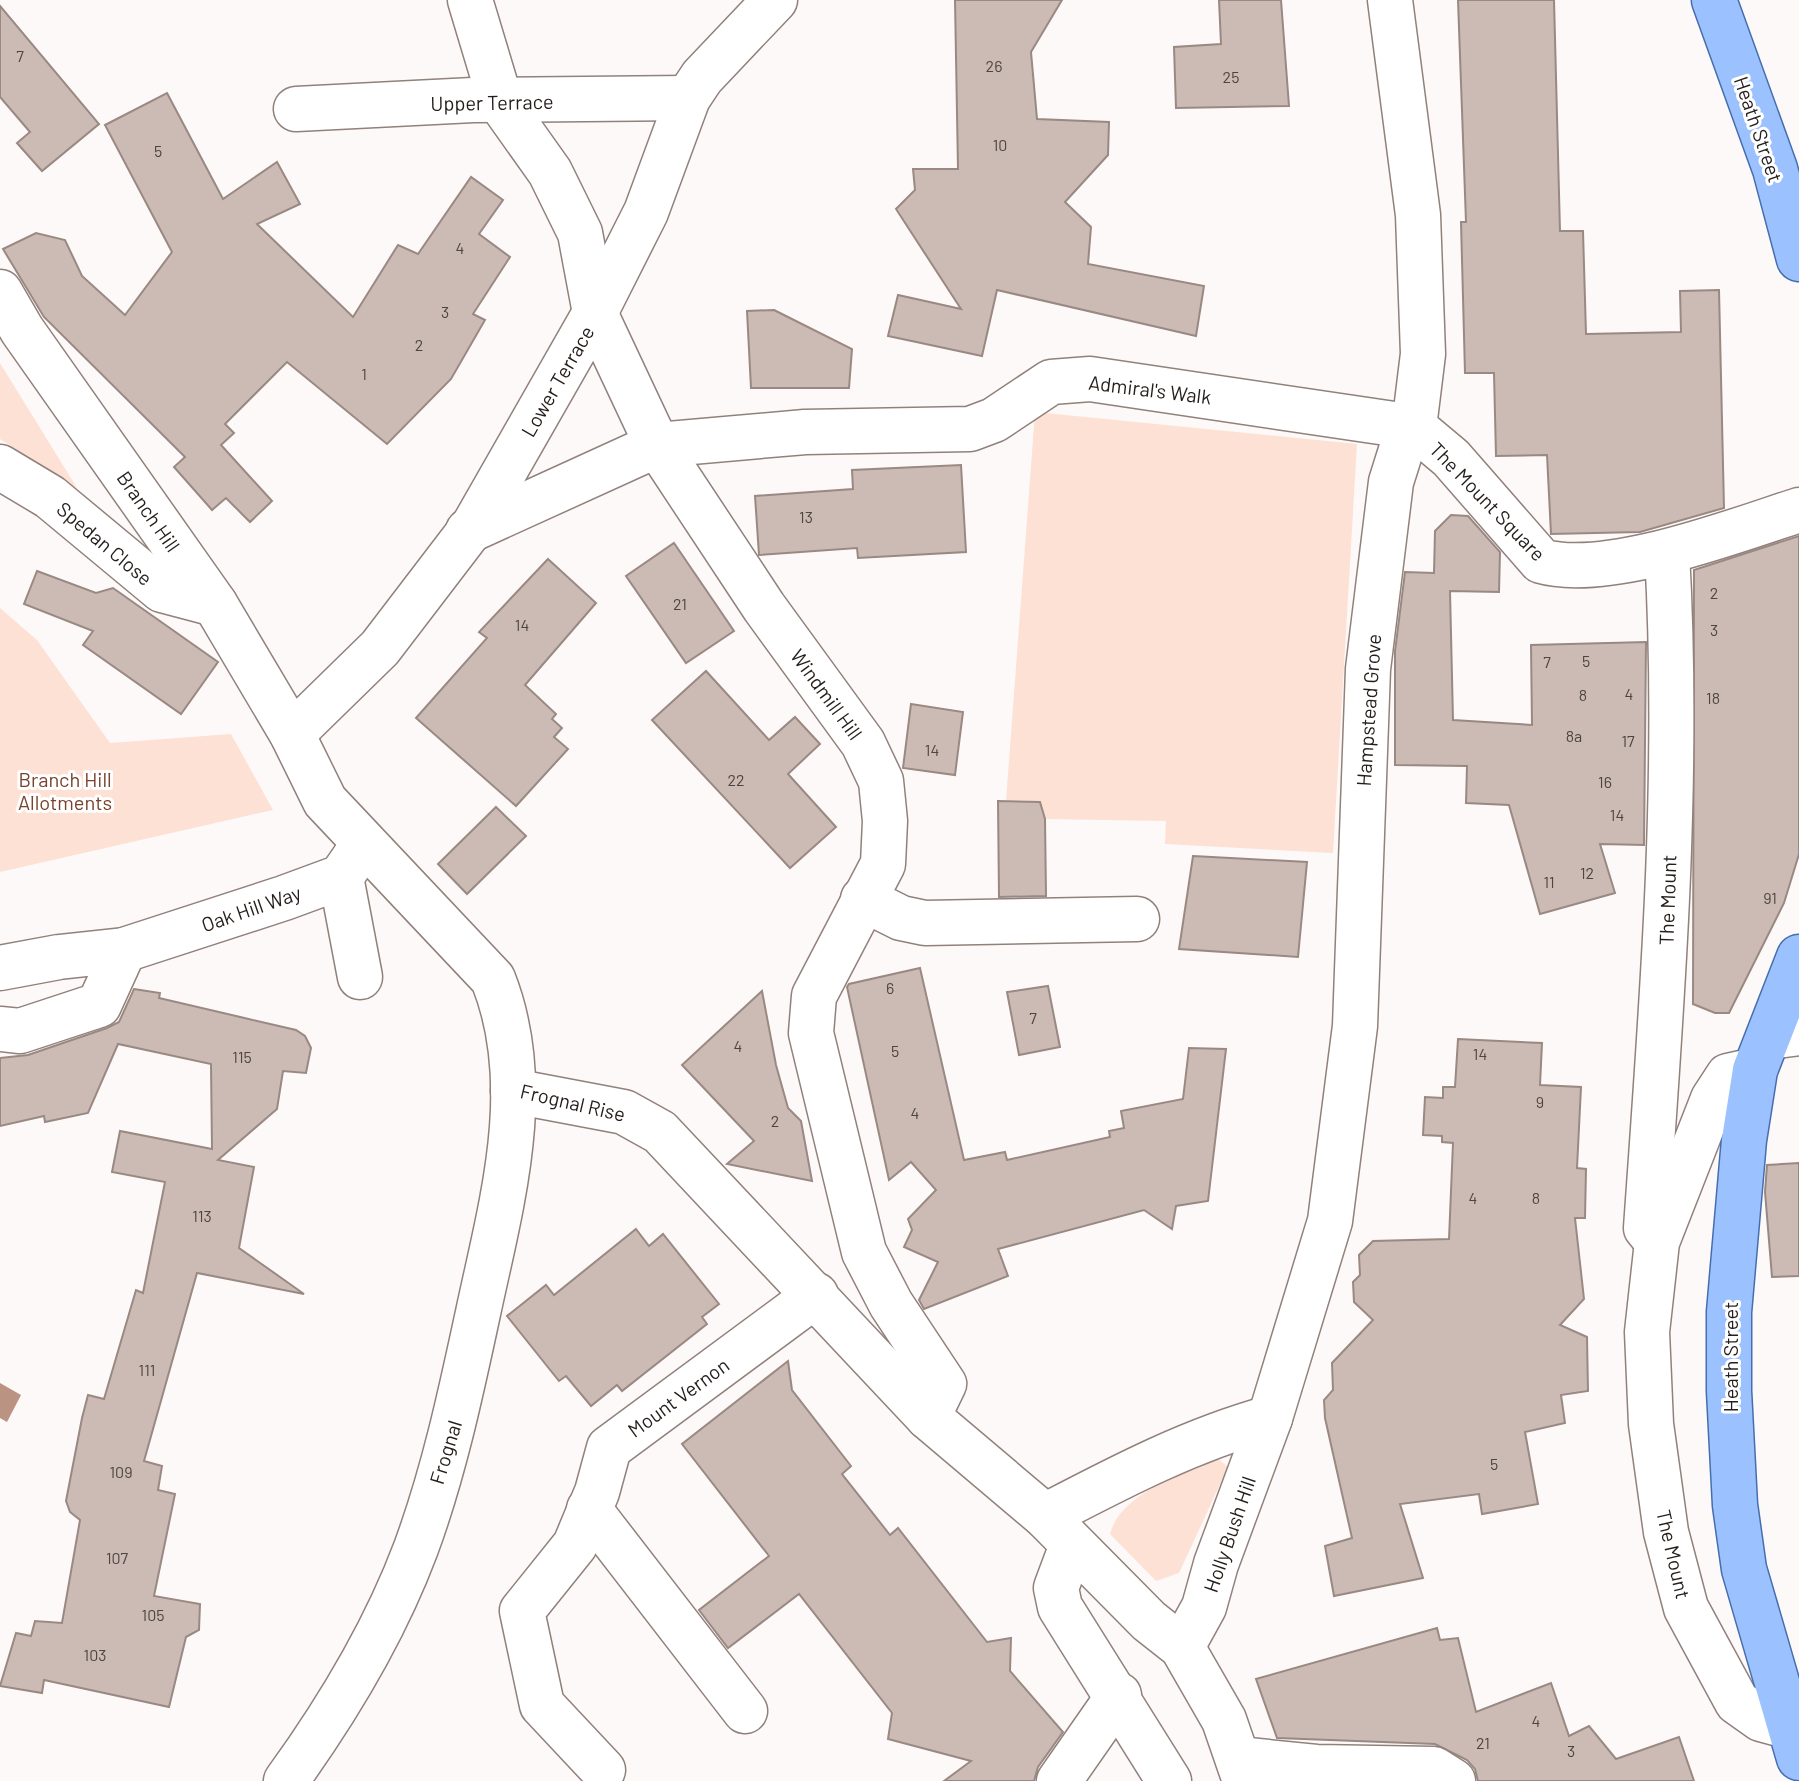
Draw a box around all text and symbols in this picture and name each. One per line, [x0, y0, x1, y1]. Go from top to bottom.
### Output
house number: 7 [16, 46, 24, 65]
house number: 26 [986, 56, 1002, 75]
house number: 25 [1223, 67, 1239, 86]
street label: Heath Street [1730, 73, 1788, 185]
street label: Upper Terrace [430, 89, 554, 115]
house number: 10 [993, 135, 1007, 154]
house number: 5 [154, 141, 162, 160]
house number: 4 [456, 238, 464, 257]
house number: 3 [441, 302, 449, 321]
street label: Lower Terrace [516, 321, 598, 441]
house number: 2 [415, 335, 423, 354]
house number: 1 [361, 364, 367, 383]
street label: Admiral's Walk [1087, 370, 1213, 408]
street label: The Mount Square [1425, 436, 1551, 566]
street label: Branch Hill [112, 466, 186, 556]
street label: Spedan Close [52, 496, 158, 590]
house number: 13 [799, 507, 813, 526]
house number: 2 [1710, 583, 1718, 602]
house number: 21 [673, 594, 687, 613]
house number: 14 [515, 615, 529, 634]
house number: 3 [1710, 620, 1718, 639]
street label: Hampstead Grove [1351, 633, 1385, 787]
street label: Windmill Hill [786, 644, 868, 744]
house number: 5 [1582, 651, 1590, 670]
house number: 7 [1543, 652, 1551, 671]
house number: 4 [1625, 684, 1633, 703]
house number: 8 [1579, 685, 1587, 704]
house number: 18 [1706, 688, 1720, 707]
house number: 8a [1566, 726, 1582, 745]
house number: 17 [1621, 731, 1635, 750]
house number: 14 [925, 740, 939, 759]
park label: Branch Hill Allotments [18, 767, 112, 814]
house number: 22 [727, 770, 745, 789]
house number: 16 [1598, 772, 1612, 791]
house number: 14 [1610, 805, 1624, 824]
street label: The Mount [1653, 854, 1681, 946]
house number: 12 [1580, 863, 1594, 882]
house number: 11 [1543, 872, 1555, 891]
street label: Oak Hill Way [198, 880, 304, 936]
house number: 91 [1763, 888, 1777, 907]
house number: 6 [886, 978, 894, 997]
house number: 7 [1029, 1008, 1037, 1027]
house number: 4 [734, 1036, 742, 1055]
house number: 5 [891, 1041, 899, 1060]
house number: 14 [1473, 1044, 1487, 1063]
house number: 115 [232, 1047, 252, 1066]
street label: Frognal Rise [518, 1078, 628, 1126]
house number: 9 [1536, 1092, 1544, 1111]
house number: 4 [911, 1103, 919, 1122]
house number: 2 [771, 1111, 779, 1130]
house number: 4 [1469, 1188, 1477, 1207]
house number: 8 [1532, 1188, 1540, 1207]
house number: 113 [192, 1206, 212, 1225]
street label: Heath Street [1718, 1302, 1742, 1412]
street label: Mount Vernon [623, 1352, 733, 1442]
house number: 111 [139, 1360, 155, 1379]
street label: Frognal [424, 1417, 466, 1487]
house number: 5 [1490, 1454, 1498, 1473]
house number: 109 [110, 1462, 132, 1481]
street label: Holly Bush Hill [1198, 1473, 1260, 1595]
street label: The Mount [1652, 1507, 1696, 1601]
house number: 107 [106, 1548, 129, 1567]
house number: 105 [142, 1605, 164, 1624]
house number: 103 [84, 1645, 106, 1664]
house number: 4 [1532, 1711, 1540, 1730]
house number: 21 [1476, 1733, 1490, 1752]
house number: 3 [1567, 1741, 1575, 1760]

